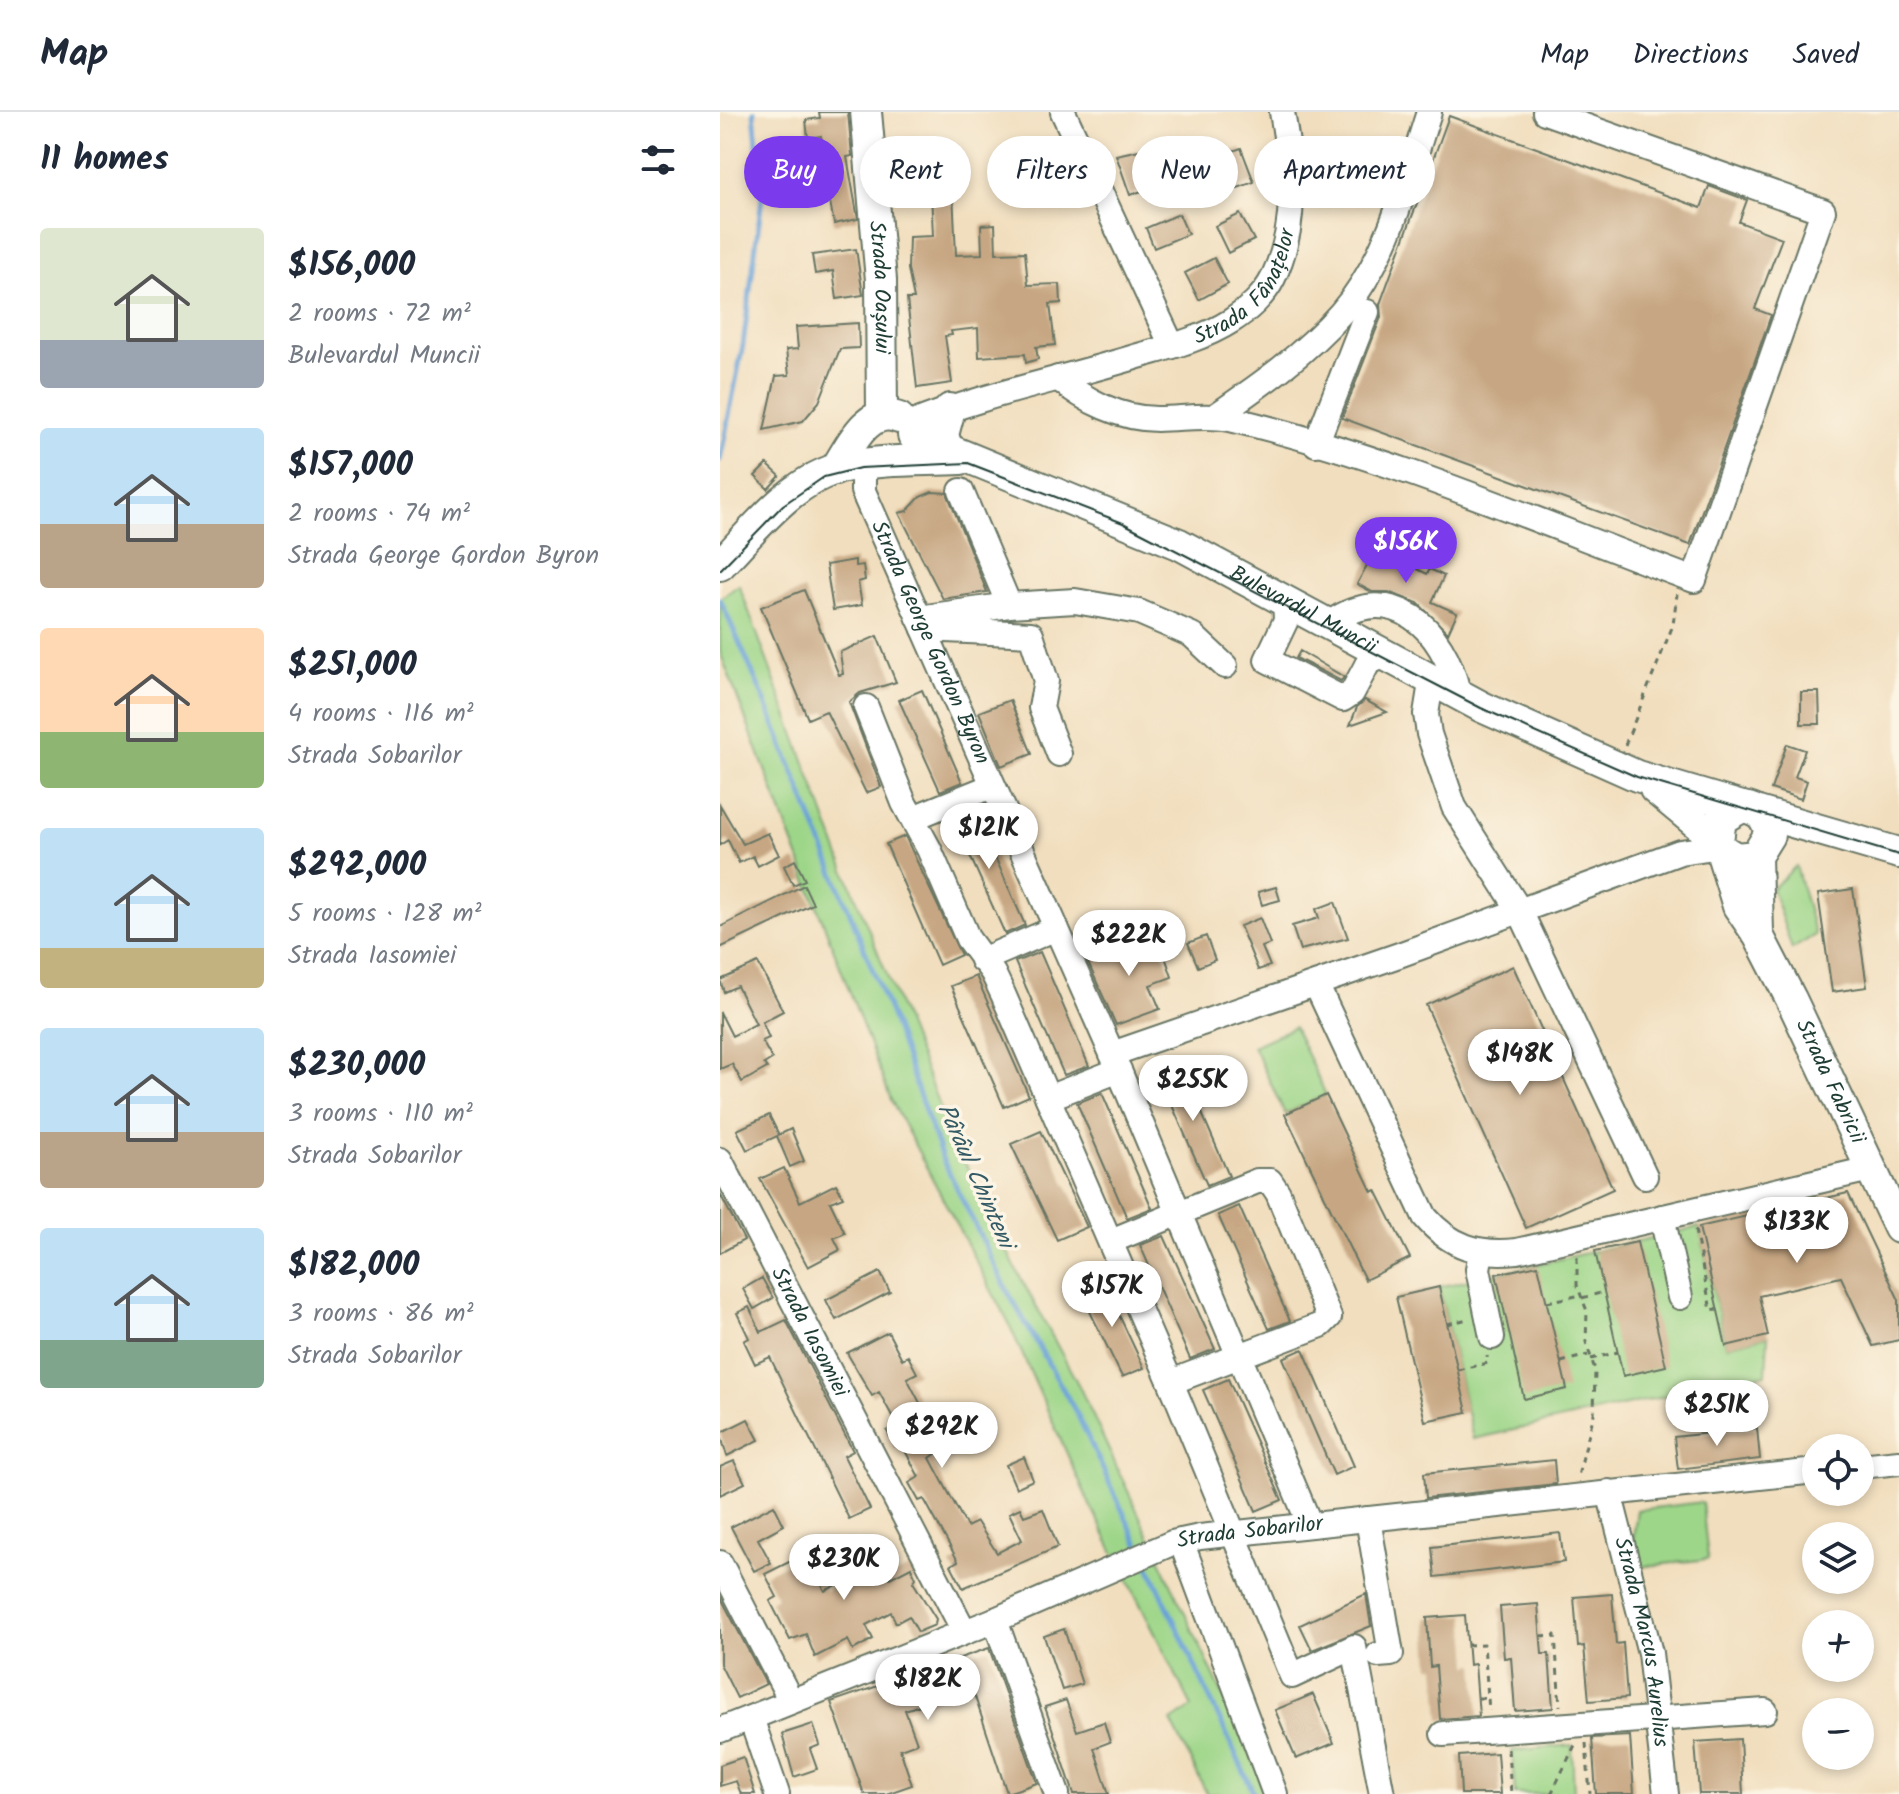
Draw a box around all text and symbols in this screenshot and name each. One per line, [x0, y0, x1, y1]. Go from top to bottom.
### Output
text: Map [40, 25, 109, 85]
text: Map [1540, 33, 1589, 78]
text: Directions [1633, 33, 1749, 78]
text: Saved [1793, 33, 1859, 78]
text: 11 homes [40, 133, 169, 187]
chip: Buy [744, 136, 844, 208]
chip: Rent [860, 136, 971, 208]
chip: Filters [987, 136, 1116, 208]
chip: New [1132, 136, 1238, 208]
chip: Apartment [1254, 136, 1435, 208]
icon: filters [636, 138, 680, 182]
street label: Strada Oașului [858, 220, 899, 355]
street label: Strada Fânațelor [1188, 224, 1306, 355]
text: $156,000 [288, 239, 415, 293]
icon: home [104, 260, 200, 356]
text: 2 rooms · 72 m² [288, 293, 471, 335]
text: Bulevardul Muncii [288, 335, 480, 377]
text: $157,000 [288, 439, 413, 493]
icon: home [104, 460, 200, 556]
text: 2 rooms · 74 m² [288, 493, 470, 535]
street label: Strada George Gordon Byron [861, 515, 999, 770]
pin: $156K [1350, 517, 1462, 585]
text: $156K [1373, 522, 1439, 564]
text: Strada George Gordon Byron [288, 535, 599, 577]
street label: Bulevardul Muncii [1223, 557, 1383, 665]
text: $251,000 [288, 639, 417, 693]
icon: home [104, 660, 200, 756]
text: 4 rooms · 116 m² [288, 693, 474, 735]
text: Strada Sobarilor [288, 735, 461, 777]
pin: $121K [933, 803, 1045, 871]
text: $121K [958, 808, 1020, 850]
text: $292,000 [288, 839, 426, 893]
icon: home [104, 860, 200, 956]
text: 5 rooms · 128 m² [288, 893, 481, 935]
pin: $222K [1073, 910, 1185, 978]
text: $222K [1091, 915, 1167, 957]
text: Strada Iasomiei [288, 935, 456, 977]
street label: Strada Fabricii [1786, 1014, 1875, 1151]
pin: $148K [1464, 1029, 1576, 1097]
text: $148K [1486, 1034, 1554, 1076]
text: $230,000 [288, 1039, 425, 1093]
pin: $255K [1137, 1055, 1249, 1123]
icon: home [104, 1060, 200, 1156]
text: $255K [1157, 1060, 1229, 1102]
text: 3 rooms · 110 m² [288, 1093, 473, 1135]
water label: Pârâul Chinteni [926, 1097, 1026, 1260]
text: Strada Sobarilor [288, 1135, 461, 1177]
pin: $133K [1741, 1197, 1853, 1265]
text: $133K [1763, 1202, 1831, 1244]
text: $182,000 [288, 1239, 420, 1293]
icon: home [104, 1260, 200, 1356]
street label: Strada Iasomiei [761, 1261, 858, 1404]
pin: $157K [1056, 1261, 1168, 1329]
text: $157K [1080, 1266, 1144, 1308]
text: 3 rooms · 86 m² [288, 1293, 473, 1335]
text: Strada Sobarilor [288, 1335, 461, 1377]
pin: $251K [1661, 1380, 1773, 1448]
text: $251K [1683, 1385, 1751, 1427]
pin: $292K [886, 1402, 998, 1470]
text: $292K [905, 1407, 979, 1449]
map controls [1802, 1434, 1874, 1770]
button: locate [1802, 1434, 1874, 1506]
street label: Strada Sobarilor [1174, 1506, 1326, 1559]
button: layers [1802, 1522, 1874, 1594]
pin: $230K [788, 1534, 900, 1602]
street label: Strada Marcus Aurelius [1604, 1534, 1678, 1750]
text: $230K [807, 1539, 881, 1581]
button: + [1802, 1610, 1874, 1682]
pin: $182K [872, 1654, 984, 1722]
text: $182K [893, 1659, 963, 1701]
button: − [1802, 1698, 1874, 1770]

